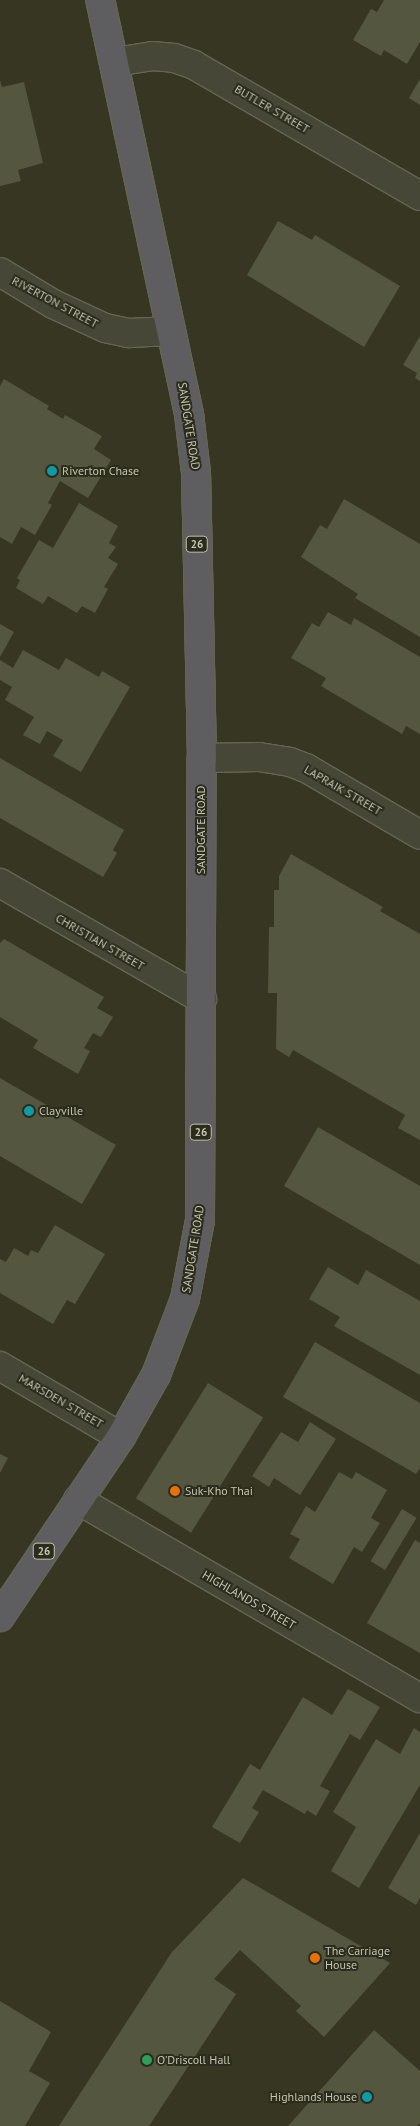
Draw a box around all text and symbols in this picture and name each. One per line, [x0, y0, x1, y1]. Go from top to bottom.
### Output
street label: BUTLER STREET [232, 82, 312, 136]
street label: RIVERTON STREET [9, 273, 101, 331]
street label: SANDGATE ROAD [175, 381, 203, 471]
place label: Riverton Chase [62, 464, 139, 478]
marker: Riverton Chase [46, 465, 58, 477]
road number: 26 [186, 536, 208, 552]
street label: LAPRAIK STREET [301, 762, 385, 818]
street label: SANDGATE ROAD [194, 786, 208, 874]
street label: CHRISTIAN STREET [53, 911, 147, 973]
place label: Clayville [39, 1104, 83, 1118]
marker: Clayville [23, 1105, 35, 1117]
road number: 26 [190, 1124, 212, 1140]
street label: SANDGATE ROAD [179, 1204, 207, 1294]
street label: MARSDEN STREET [16, 1371, 106, 1431]
place label: Suk-Kho Thai [185, 1484, 253, 1498]
marker: Suk-Kho Thai [169, 1485, 181, 1497]
road number: 26 [33, 1542, 55, 1560]
street label: HIGHLANDS STREET [200, 1567, 298, 1633]
place label: The Carriage House [325, 1944, 390, 1972]
marker: The Carriage House [309, 1952, 321, 1964]
place label: O'Driscoll Hall [157, 2053, 230, 2067]
marker: O'Driscoll Hall [141, 2054, 153, 2066]
place label: Highlands House [270, 2090, 357, 2104]
marker: Highlands House [361, 2091, 373, 2103]

